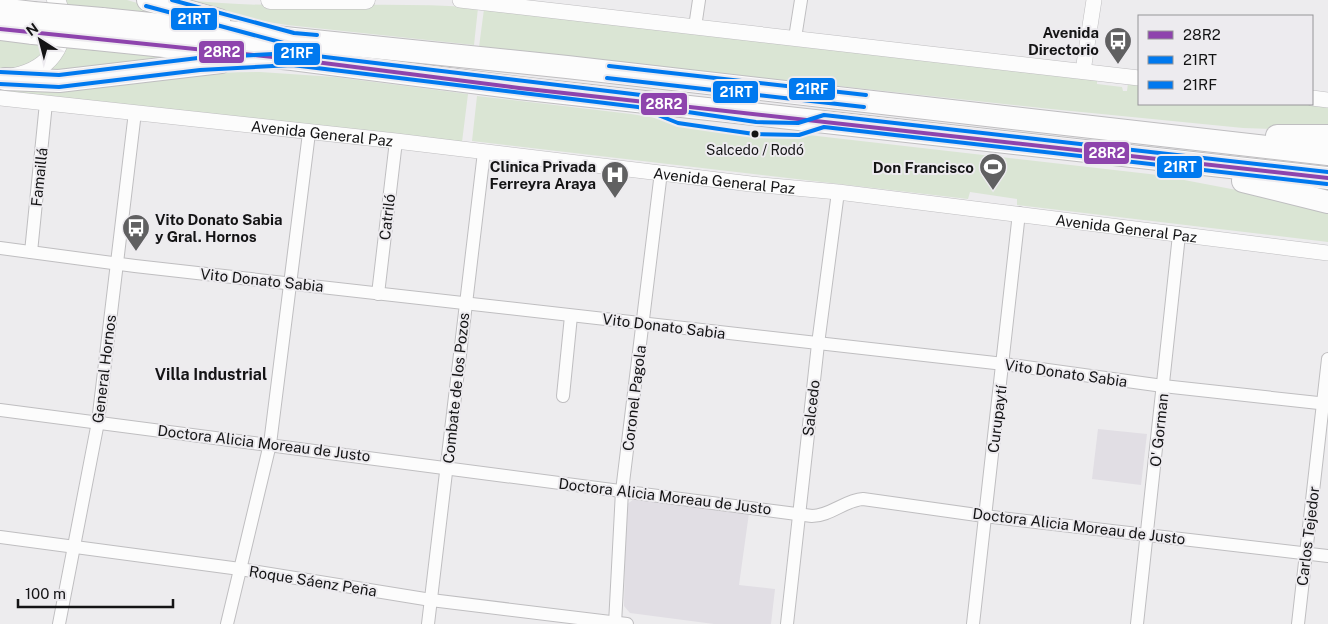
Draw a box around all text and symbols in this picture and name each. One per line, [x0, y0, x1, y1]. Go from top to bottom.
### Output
line badge: 21RT [170, 7, 218, 31]
text: 21RT [177, 11, 211, 27]
north arrow [15, 15, 65, 65]
legend [1138, 15, 1313, 105]
text: N [23, 20, 41, 39]
place label: Avenida Directorio [1028, 24, 1099, 58]
bus stop icon: Avenida Directorio [1103, 26, 1133, 65]
text: 28R2 [1183, 26, 1221, 43]
line badge: 28R2 [198, 40, 245, 64]
line badge: 21RF [273, 42, 321, 66]
text: 28R2 [204, 44, 241, 60]
text: 21RF [280, 45, 314, 61]
text: 21RT [1183, 51, 1217, 68]
text: 21RF [1183, 76, 1217, 93]
line badge: 21RF [788, 77, 836, 101]
line badge: 21RT [712, 80, 759, 104]
text: 21RF [795, 81, 829, 97]
text: 21RT [719, 84, 753, 100]
line badge: 28R2 [640, 92, 688, 116]
text: 28R2 [646, 96, 683, 112]
street label: Avenida General Paz [250, 117, 394, 149]
marker: Salcedo / Rodó [750, 129, 760, 139]
line badge: 28R2 [1083, 141, 1130, 165]
place label: Salcedo / Rodó [706, 142, 804, 158]
text: 28R2 [1089, 145, 1126, 161]
street label: Famaillá [27, 147, 51, 207]
sports icon: Don Francisco [978, 152, 1008, 191]
line badge: 21RT [1156, 155, 1203, 179]
place label: Clinica Privada Ferreyra Araya [490, 158, 596, 192]
place label: Don Francisco [873, 159, 974, 176]
text: 21RT [1163, 159, 1197, 175]
hospital icon: Clinica Privada Ferreyra Araya [600, 160, 630, 199]
street label: Avenida General Paz [652, 164, 796, 197]
street label: Catriló [376, 193, 398, 241]
place label: Vito Donato Sabia y Gral. Hornos [155, 211, 282, 245]
street label: Avenida General Paz [1055, 211, 1198, 245]
bus stop icon: Vito Donato Sabia y Gral. Hornos [121, 213, 151, 252]
street label: Vito Donato Sabia [200, 265, 324, 295]
street label: Vito Donato Sabia [601, 310, 727, 342]
street label: Combate de los Pozos [440, 312, 472, 464]
street label: General Hornos [89, 314, 119, 424]
street label: Coronel Pagola [619, 344, 649, 452]
street label: Vito Donato Sabia [1003, 356, 1129, 390]
district label: Villa Industrial [155, 365, 267, 384]
street label: Salcedo [799, 379, 823, 437]
street label: Curupaytí [984, 384, 1010, 454]
street label: O' Gorman [1147, 393, 1171, 467]
street label: Doctora Alicia Moreau de Justo [157, 422, 371, 464]
street label: Doctora Alicia Moreau de Justo [558, 475, 772, 517]
street label: Carlos Tejedor [1293, 485, 1323, 587]
street label: Doctora Alicia Moreau de Justo [972, 505, 1186, 547]
street label: Roque Sáenz Peña [248, 562, 378, 600]
scale bar [18, 576, 172, 608]
text: 100 m [25, 585, 66, 602]

